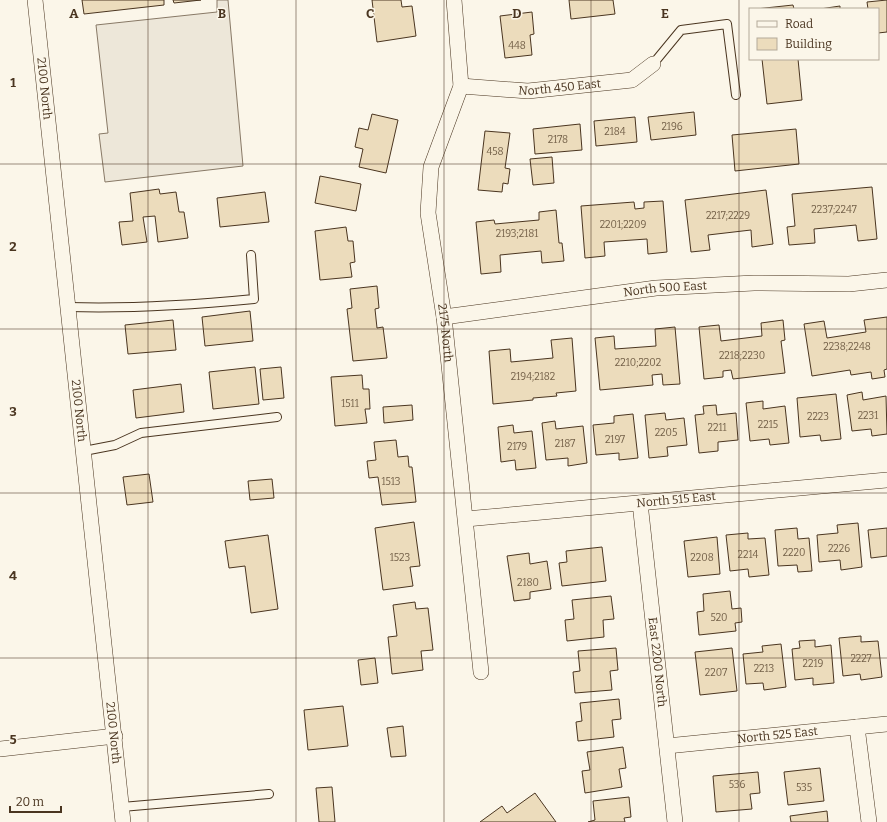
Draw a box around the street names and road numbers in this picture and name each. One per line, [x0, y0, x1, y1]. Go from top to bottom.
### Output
street label: 2100 North [34, 57, 55, 121]
street label: North 450 East [518, 76, 602, 98]
street label: North 500 East [622, 278, 708, 299]
street label: 2175 North [435, 303, 456, 364]
street label: 2100 North [69, 379, 89, 443]
street label: North 515 East [636, 489, 717, 510]
street label: East 2200 North [646, 616, 669, 708]
street label: 2100 North [103, 701, 124, 765]
street label: North 525 East [736, 724, 819, 746]

